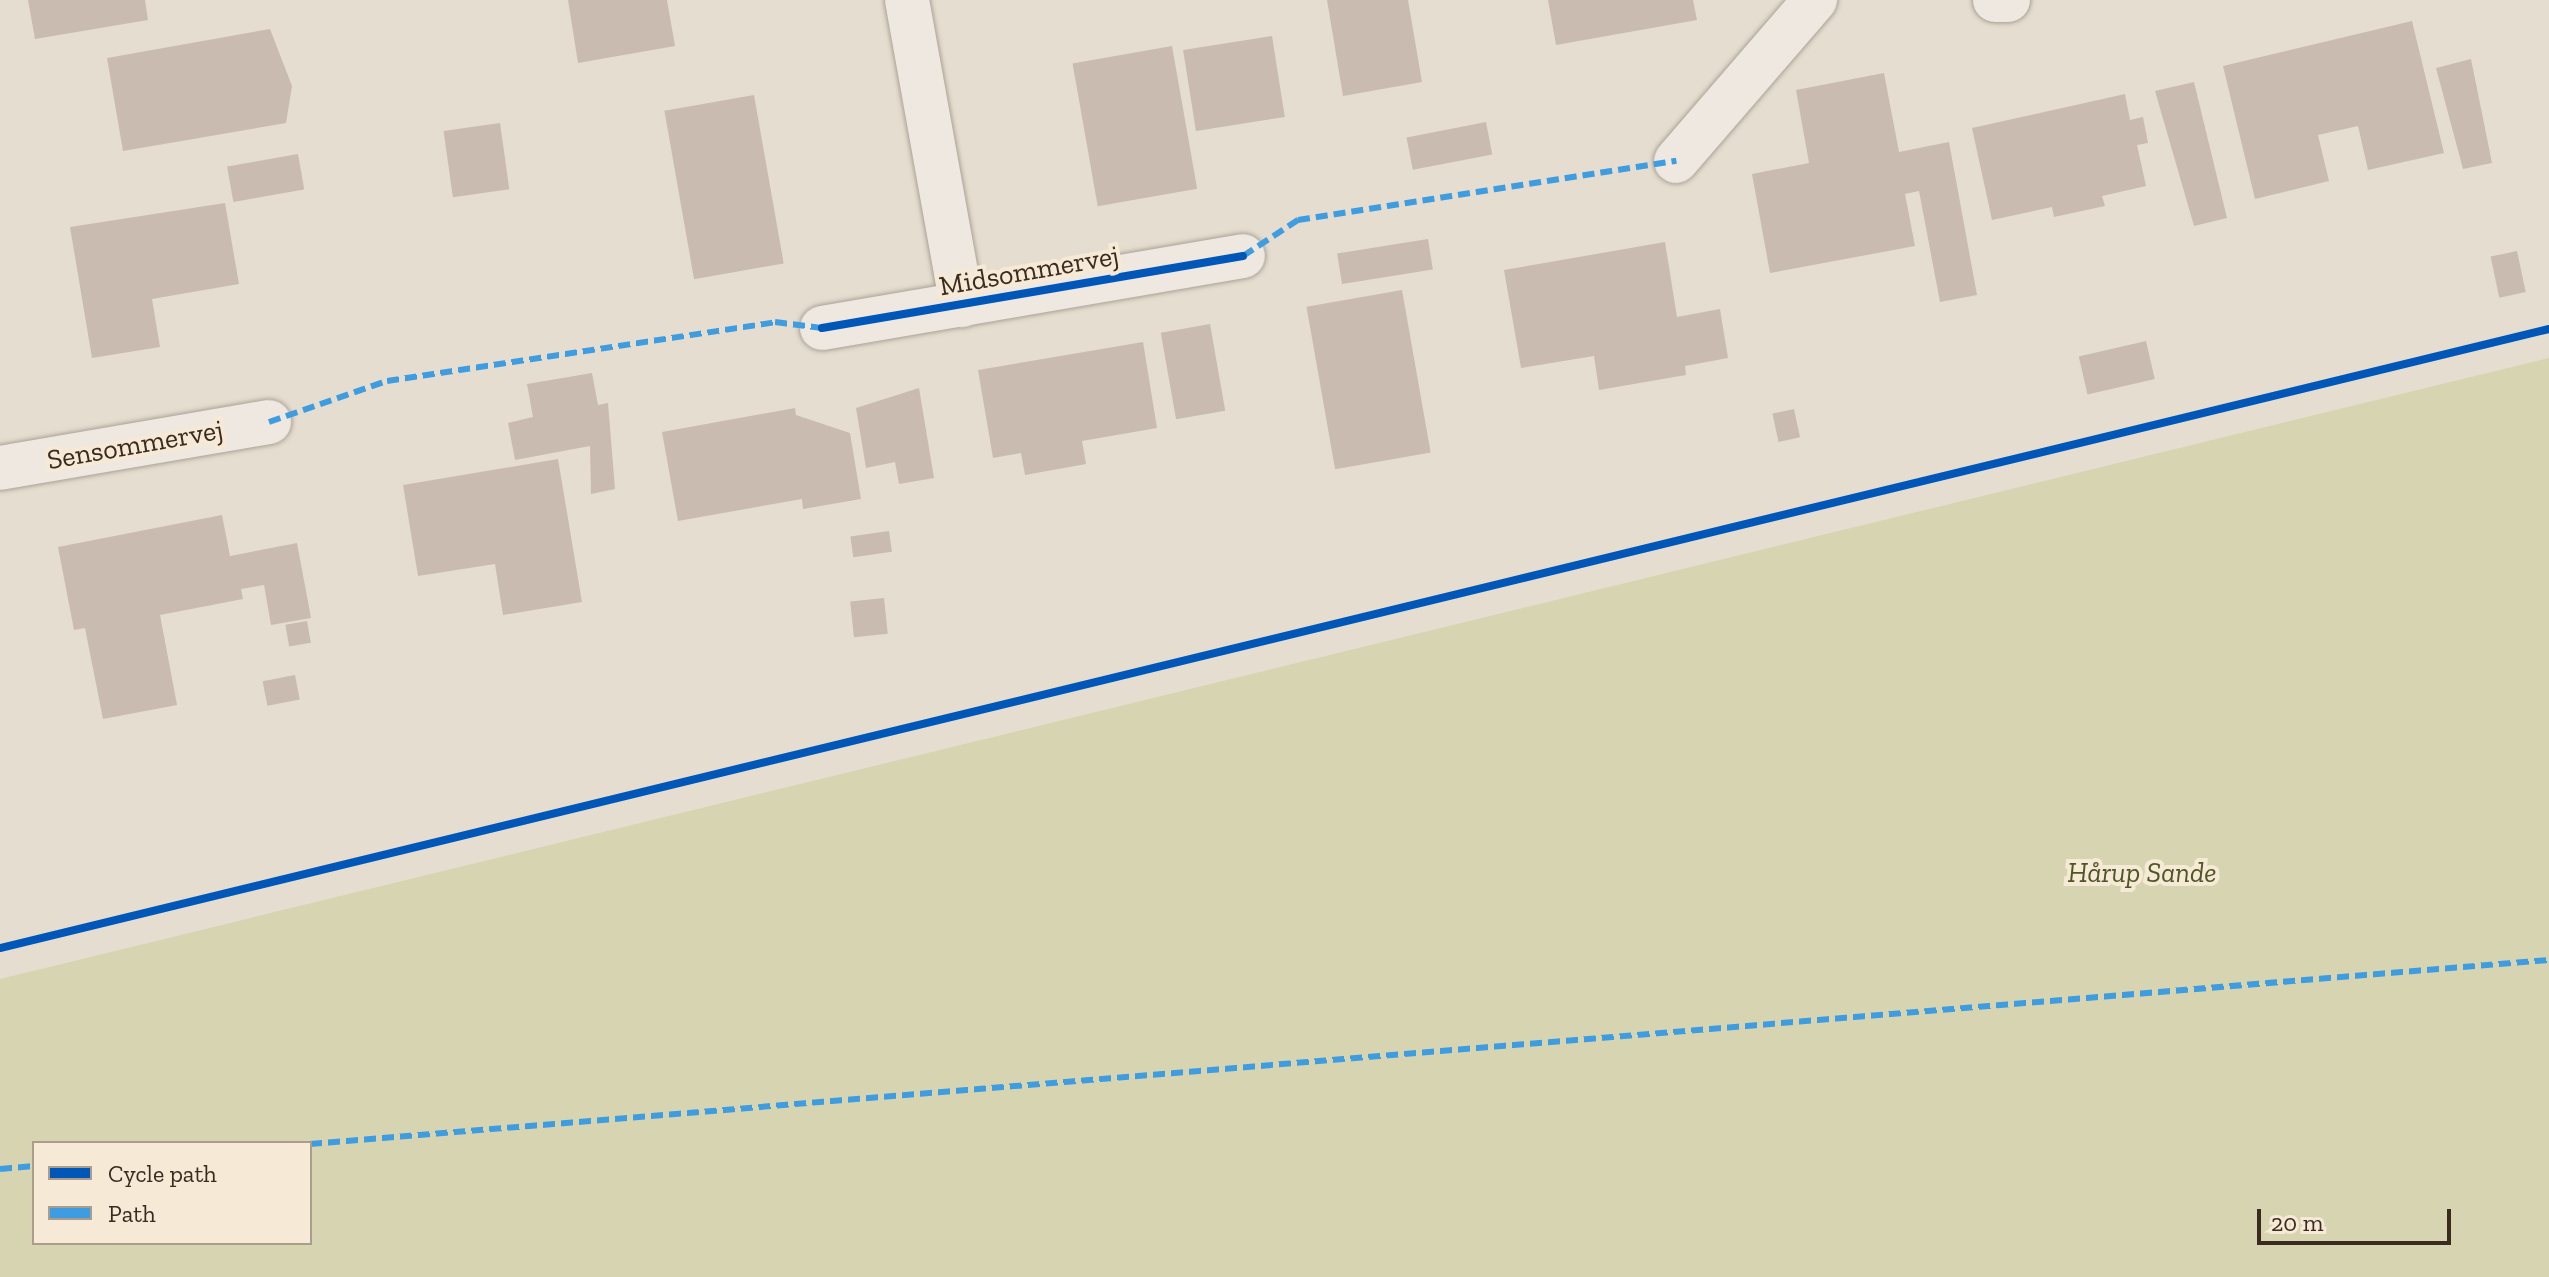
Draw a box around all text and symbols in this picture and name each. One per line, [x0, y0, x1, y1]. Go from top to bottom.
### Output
street label: Midsommervej [937, 239, 1121, 303]
street label: Sensommervej [44, 413, 226, 477]
park label: Hårup Sande [2068, 856, 2216, 890]
legend [32, 1141, 312, 1245]
text: Cycle path [108, 1159, 217, 1188]
scale bar [2261, 1193, 2455, 1243]
text: Path [108, 1199, 156, 1228]
text: 20 m [2271, 1208, 2323, 1237]

